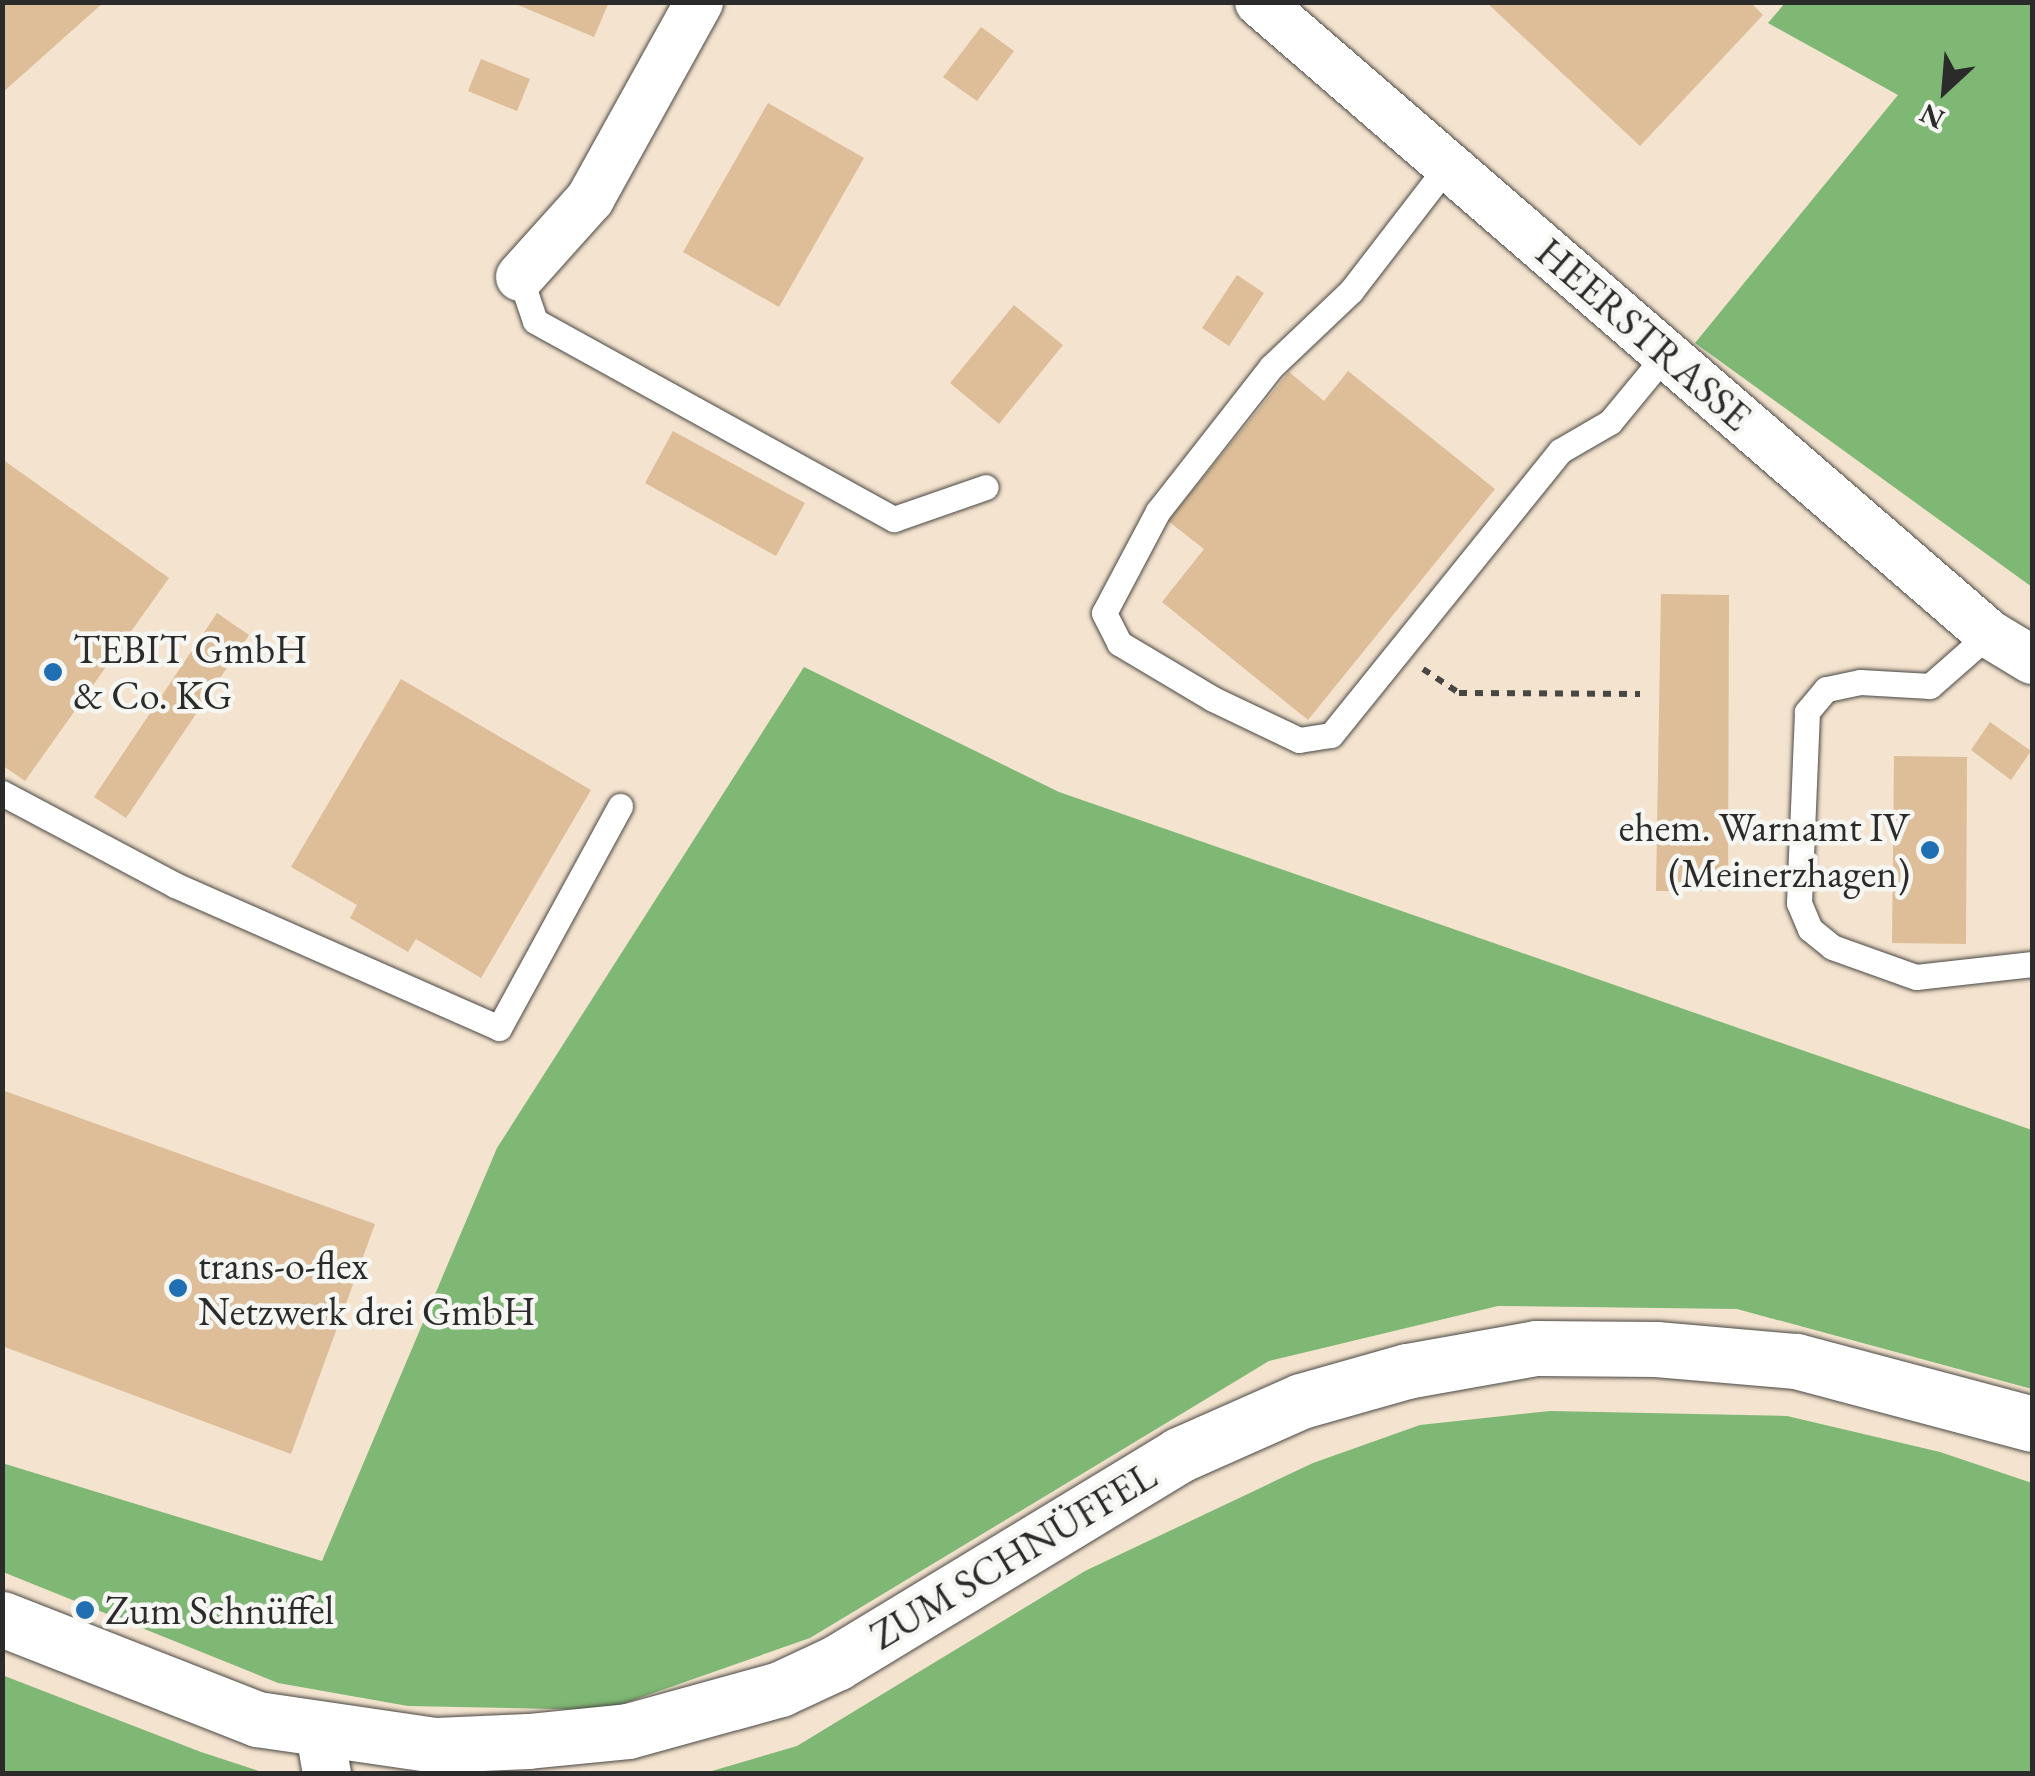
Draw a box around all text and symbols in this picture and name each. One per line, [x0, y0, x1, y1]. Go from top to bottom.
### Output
north arrow [1895, 40, 1995, 140]
text: N [1914, 96, 1950, 138]
street label: HEERSTRASSE [1527, 228, 1761, 440]
place label: TEBIT GmbH & Co. KG [73, 625, 308, 719]
marker: TEBIT GmbH & Co. KG [42, 661, 64, 683]
place label: ehem. Warnamt IV (Meinerzhagen) [1619, 803, 1910, 897]
marker: ehem. Warnamt IV (Meinerzhagen) [1919, 839, 1941, 861]
place label: trans-o-flex Netzwerk drei GmbH [198, 1241, 535, 1335]
marker: trans-o-flex Netzwerk drei GmbH [167, 1277, 189, 1299]
street label: ZUM SCHNÜFFEL [861, 1451, 1165, 1659]
place label: Zum Schnüffel [105, 1586, 334, 1634]
marker: Zum Schnüffel [74, 1599, 96, 1621]

